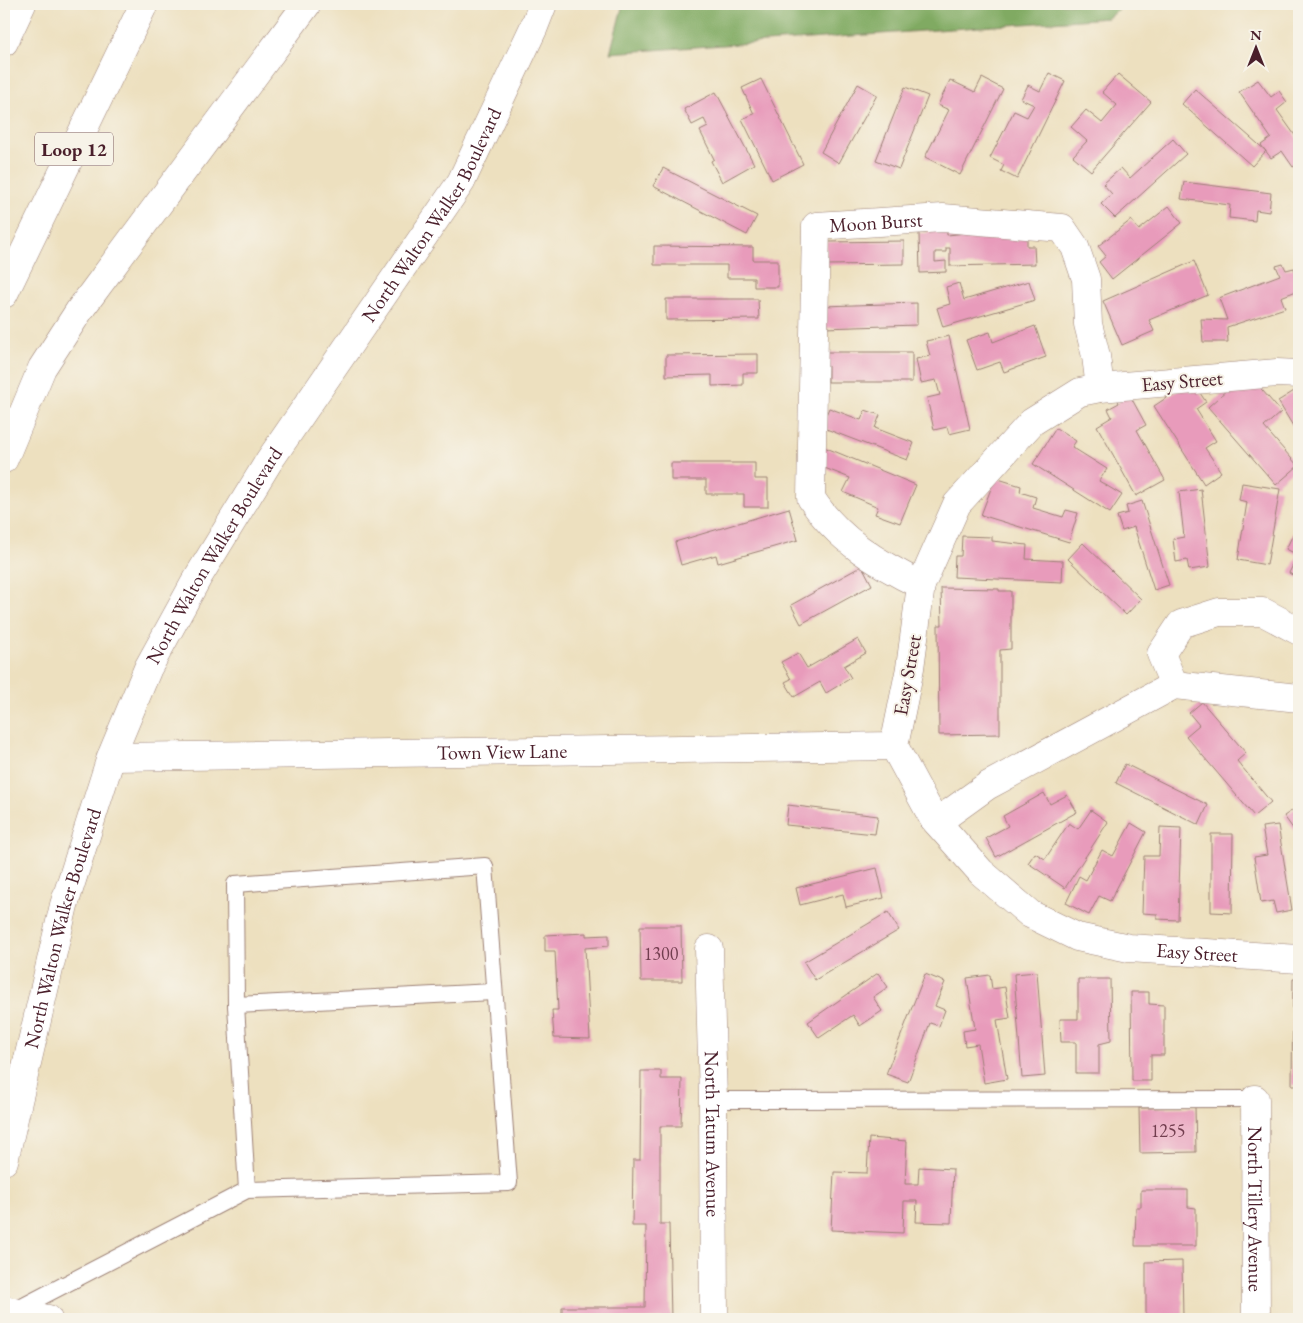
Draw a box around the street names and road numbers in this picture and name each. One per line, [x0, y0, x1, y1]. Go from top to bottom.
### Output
street label: North Walton Walker Boulevard [356, 102, 508, 327]
road number: Loop 12 [35, 132, 113, 166]
street label: Moon Burst [828, 206, 924, 238]
street label: Easy Street [1140, 364, 1225, 398]
street label: North Walton Walker Boulevard [140, 441, 288, 669]
street label: Easy Street [887, 632, 927, 718]
street label: Town View Lane [436, 738, 568, 765]
street label: North Walton Walker Boulevard [18, 804, 107, 1051]
street label: Easy Street [1155, 937, 1239, 968]
street label: North Tatum Avenue [699, 1051, 727, 1217]
street label: North Tillery Avenue [1242, 1126, 1269, 1292]

